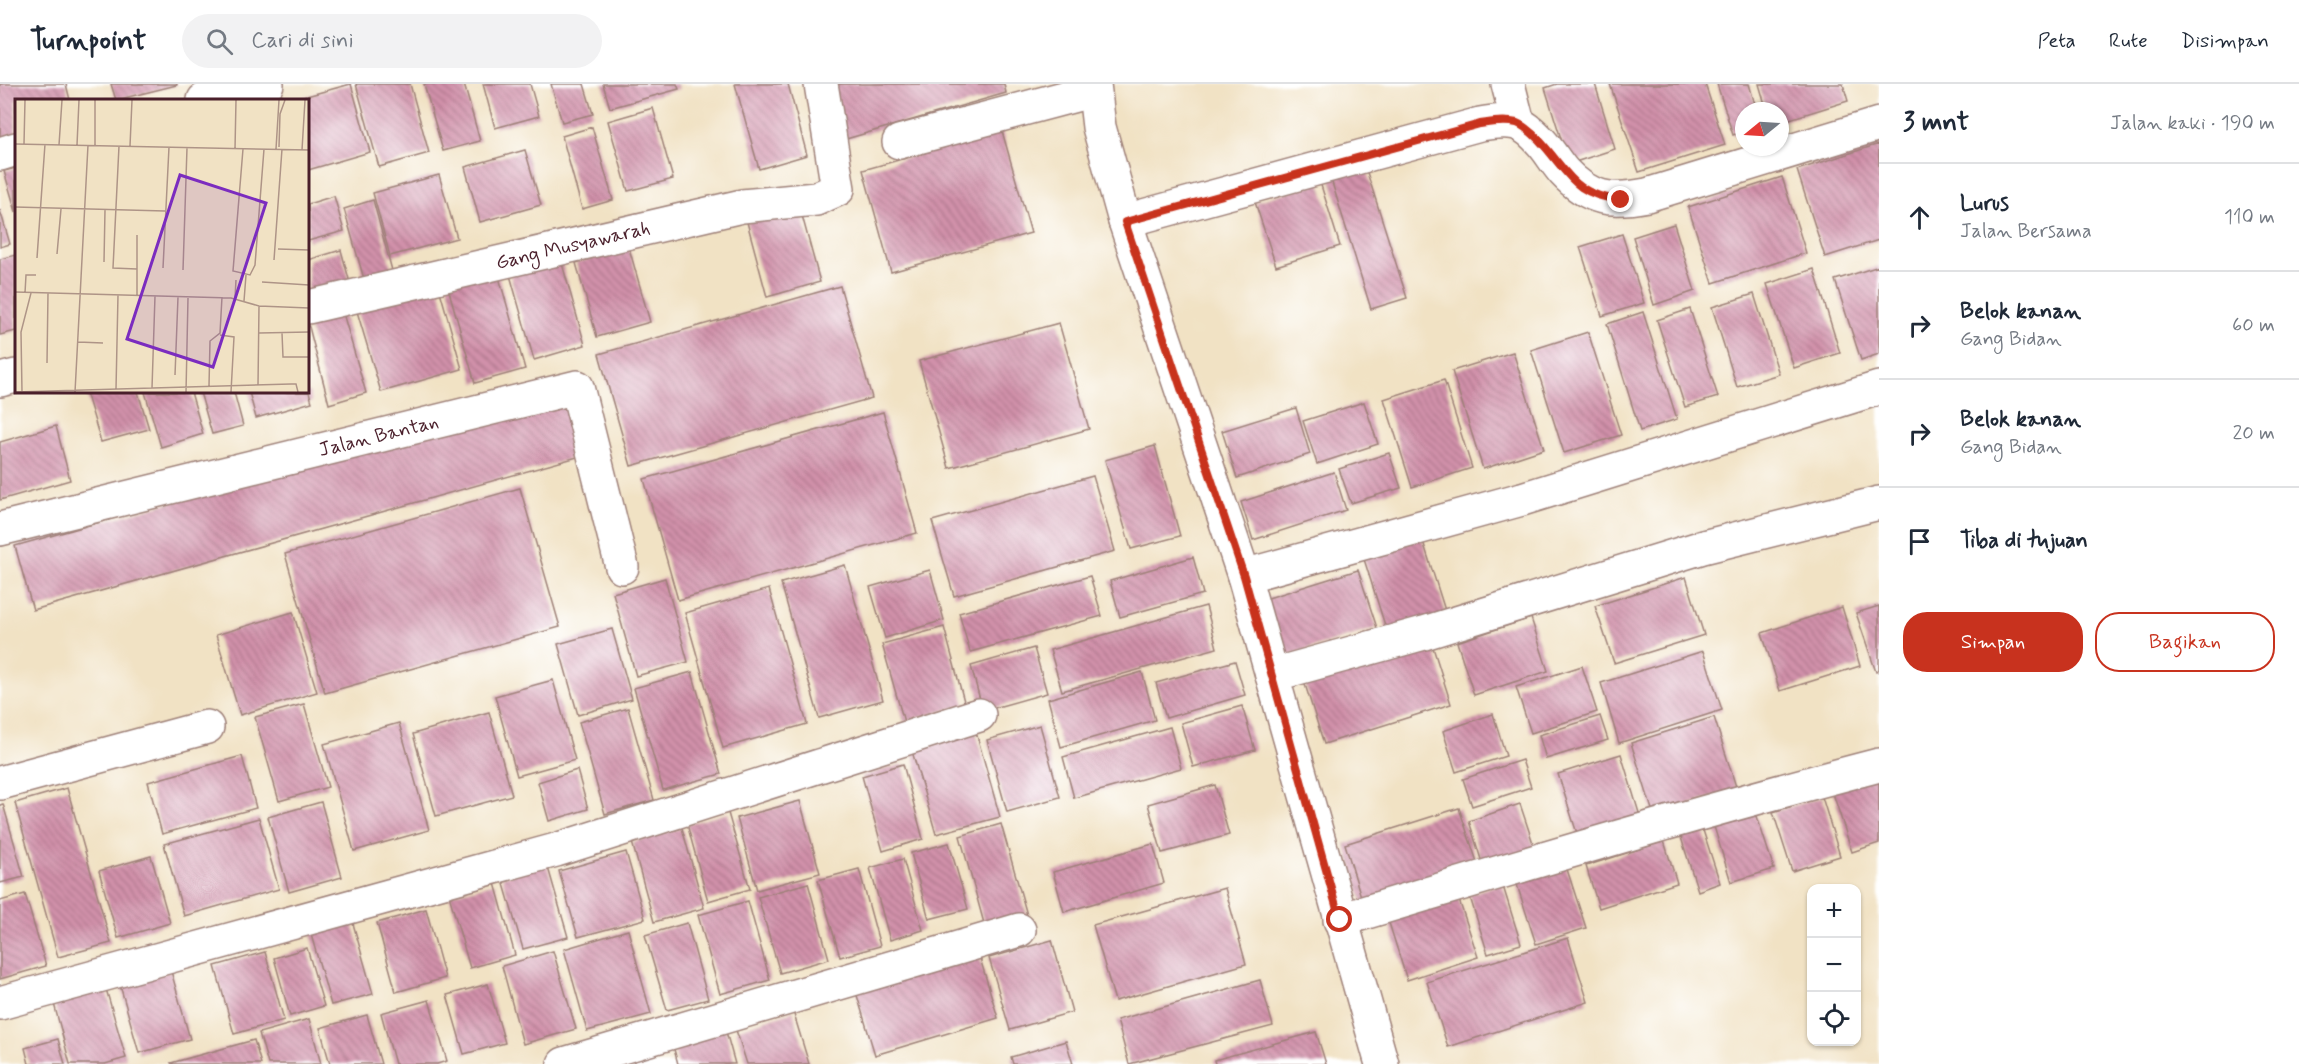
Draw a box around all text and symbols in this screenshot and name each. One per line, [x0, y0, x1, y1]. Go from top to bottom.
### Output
search box [182, 14, 602, 68]
text: Turnpoint [30, 23, 146, 60]
icon: search [203, 25, 236, 58]
text: Cari di sini [251, 27, 354, 55]
text: Peta [2038, 27, 2076, 55]
text: Rute [2109, 27, 2148, 55]
text: Disimpan [2181, 27, 2269, 55]
inset map [15, 99, 309, 393]
north arrow [1735, 102, 1789, 156]
text: 3 mnt [1903, 106, 1969, 140]
text: Jalan kaki · 190 m [2110, 110, 2275, 137]
route end [1607, 186, 1633, 212]
text: Lurus [1960, 190, 2009, 218]
icon: ahead [1903, 201, 1936, 234]
text: 110 m [2224, 204, 2275, 231]
street label: Gang Musyawarah [493, 214, 653, 276]
text: Jalan Bersama [1960, 218, 2092, 245]
text: Belok kanan [1960, 298, 2081, 326]
icon: right [1903, 309, 1936, 342]
text: 60 m [2232, 312, 2275, 339]
text: Gang Bidan [1960, 326, 2062, 353]
text: Belok kanan [1960, 406, 2081, 434]
street label: Jalan Bantan [316, 408, 441, 464]
icon: right [1903, 417, 1936, 450]
text: 20 m [2232, 420, 2275, 447]
text: Gang Bidan [1960, 434, 2062, 461]
icon: arrive [1903, 525, 1936, 558]
text: Tiba di tujuan [1960, 527, 2088, 555]
button: Simpan [1903, 612, 2083, 672]
button: Bagikan [2095, 612, 2275, 672]
map controls [1807, 884, 1861, 1046]
button: + [1807, 884, 1861, 938]
route start [1326, 906, 1352, 932]
button: − [1807, 938, 1861, 992]
button: locate [1807, 992, 1861, 1046]

